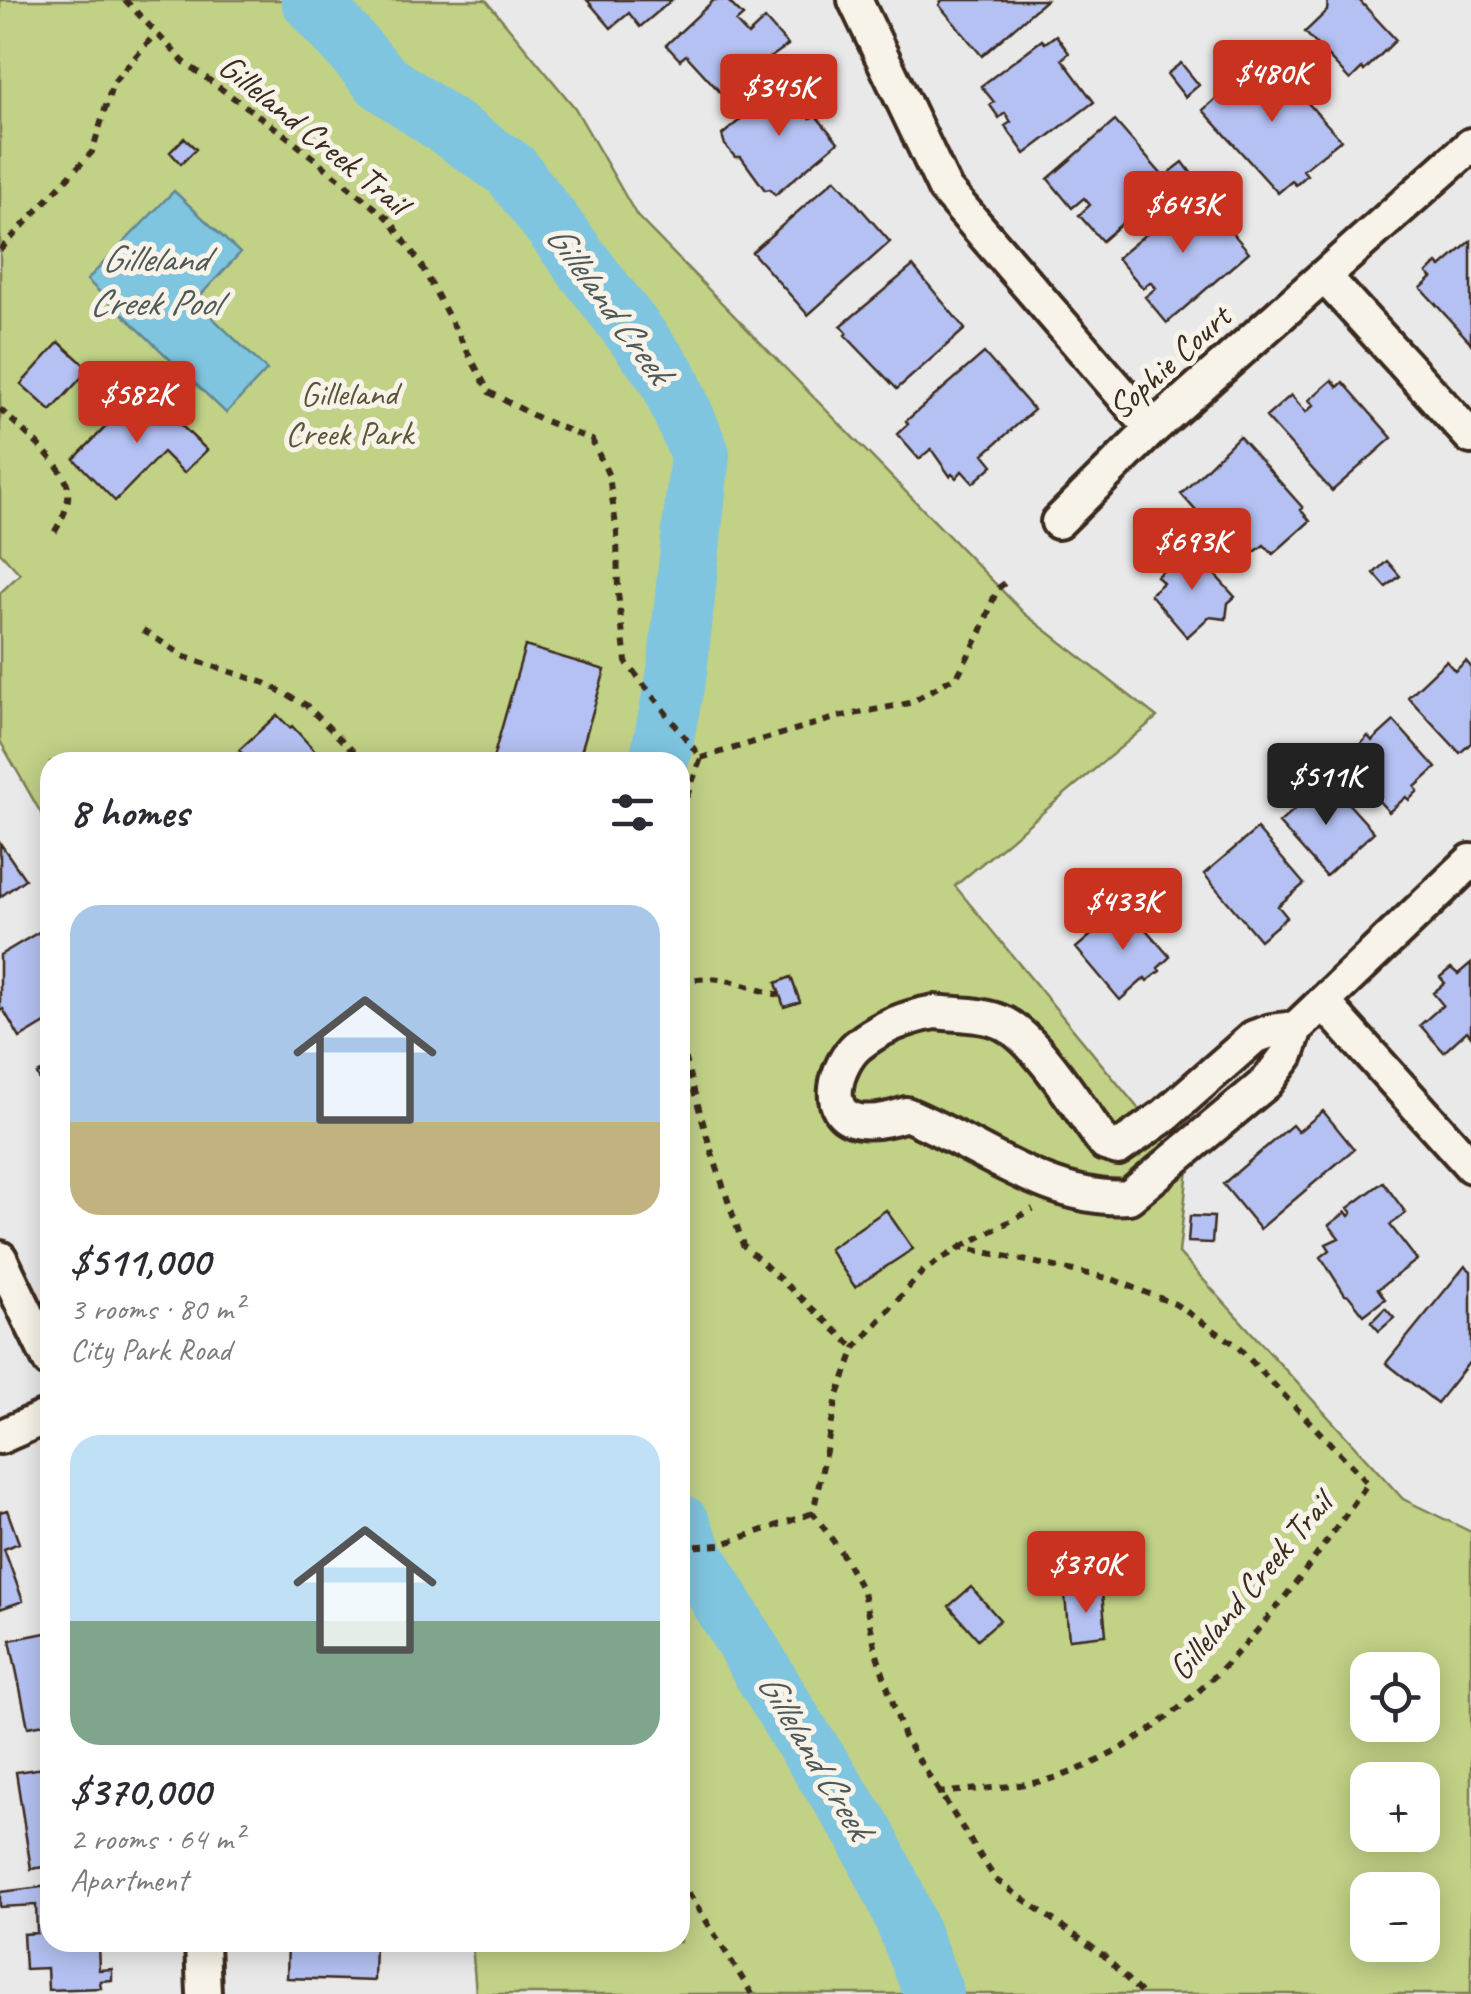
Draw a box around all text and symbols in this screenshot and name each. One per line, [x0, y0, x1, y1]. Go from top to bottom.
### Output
pin: $480K [1202, 40, 1342, 125]
street label: Gilleland Creek Trail [210, 43, 423, 228]
text: $480K [1235, 52, 1309, 93]
pin: $345K [709, 54, 849, 139]
text: $345K [742, 66, 816, 107]
pin: $643K [1113, 171, 1253, 256]
text: $643K [1146, 183, 1220, 224]
water label: Gilleland Creek [536, 215, 686, 396]
water label: Gilleland Creek Pool [89, 235, 230, 326]
street label: Sophie Court [1098, 293, 1243, 429]
pin: $582K [67, 361, 207, 446]
park label: Gilleland Creek Park [285, 371, 416, 456]
text: $582K [100, 373, 174, 414]
pin: $693K [1122, 508, 1262, 593]
text: $693K [1155, 520, 1229, 561]
pin: $511K [1256, 743, 1396, 828]
text: $511K [1289, 755, 1363, 796]
icon: filters [605, 785, 660, 840]
text: 8 homes [70, 786, 189, 839]
pin: $433K [1053, 868, 1193, 953]
text: $433K [1086, 880, 1160, 921]
icon: home [275, 970, 455, 1150]
text: $511,000 [70, 1235, 210, 1288]
text: 3 rooms · 80 m² [70, 1288, 243, 1329]
text: City Park Road [70, 1329, 231, 1370]
street label: Gilleland Creek Trail [1158, 1478, 1346, 1689]
icon: home [275, 1500, 455, 1680]
pin: $370K [1016, 1531, 1156, 1616]
text: $370K [1049, 1543, 1123, 1584]
map controls [1350, 1652, 1440, 1962]
button: locate [1350, 1652, 1440, 1742]
water label: Gilleland Creek [747, 1664, 886, 1851]
button: + [1350, 1762, 1440, 1852]
text: $370,000 [70, 1765, 210, 1818]
text: 2 rooms · 64 m² [70, 1818, 243, 1859]
text: Apartment [70, 1859, 188, 1900]
button: − [1350, 1872, 1440, 1962]

